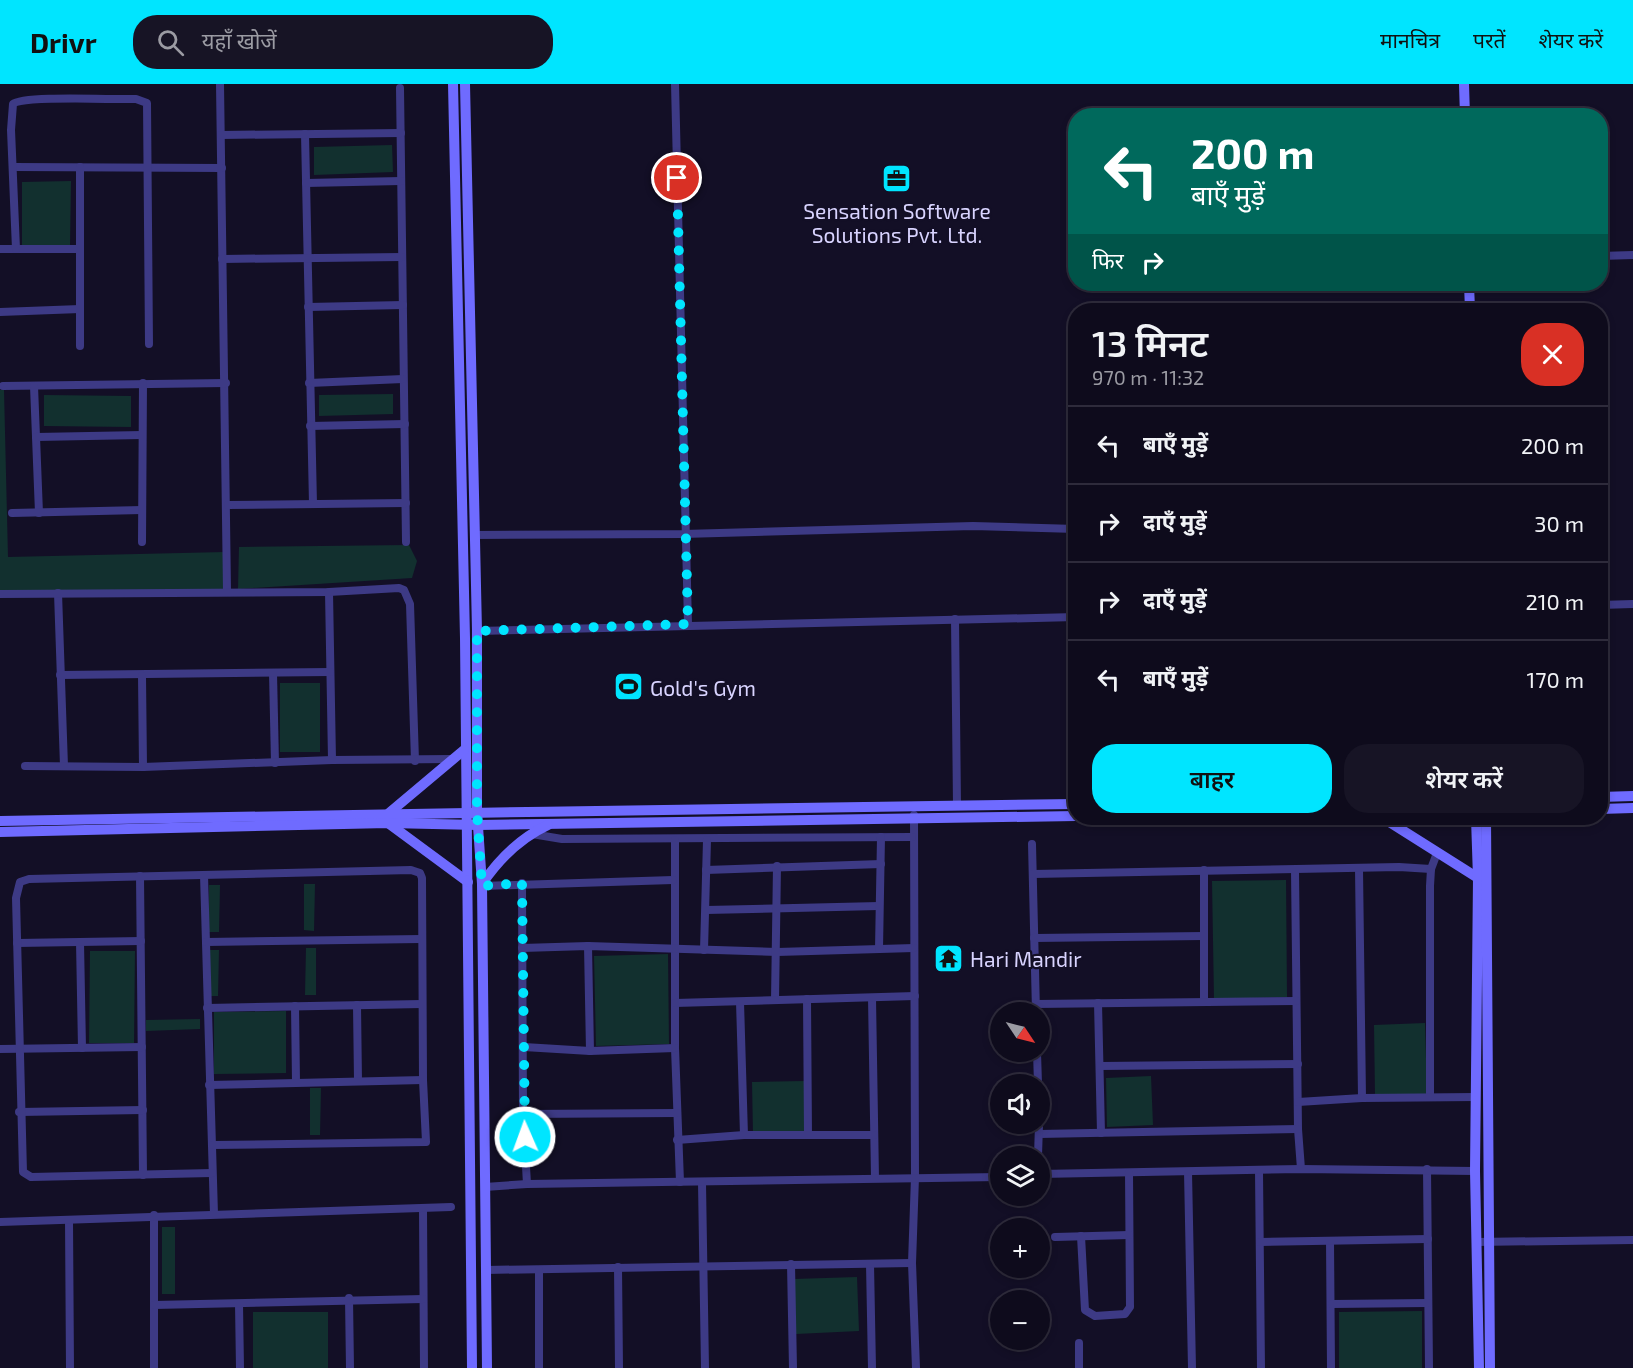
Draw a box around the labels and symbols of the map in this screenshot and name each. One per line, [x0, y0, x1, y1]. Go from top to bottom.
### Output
pin [651, 152, 702, 203]
office icon: Sensation Software Solutions Pvt. Ltd. [881, 163, 913, 195]
place label: Sensation Software Solutions Pvt. Ltd. [803, 198, 991, 247]
sports icon: Gold's Gym [613, 671, 645, 703]
place label: Gold's Gym [650, 675, 756, 700]
temple icon: Hari Mandir [933, 942, 965, 974]
place label: Hari Mandir [970, 946, 1082, 971]
north arrow [990, 1002, 1050, 1062]
position arrow [493, 1105, 557, 1169]

